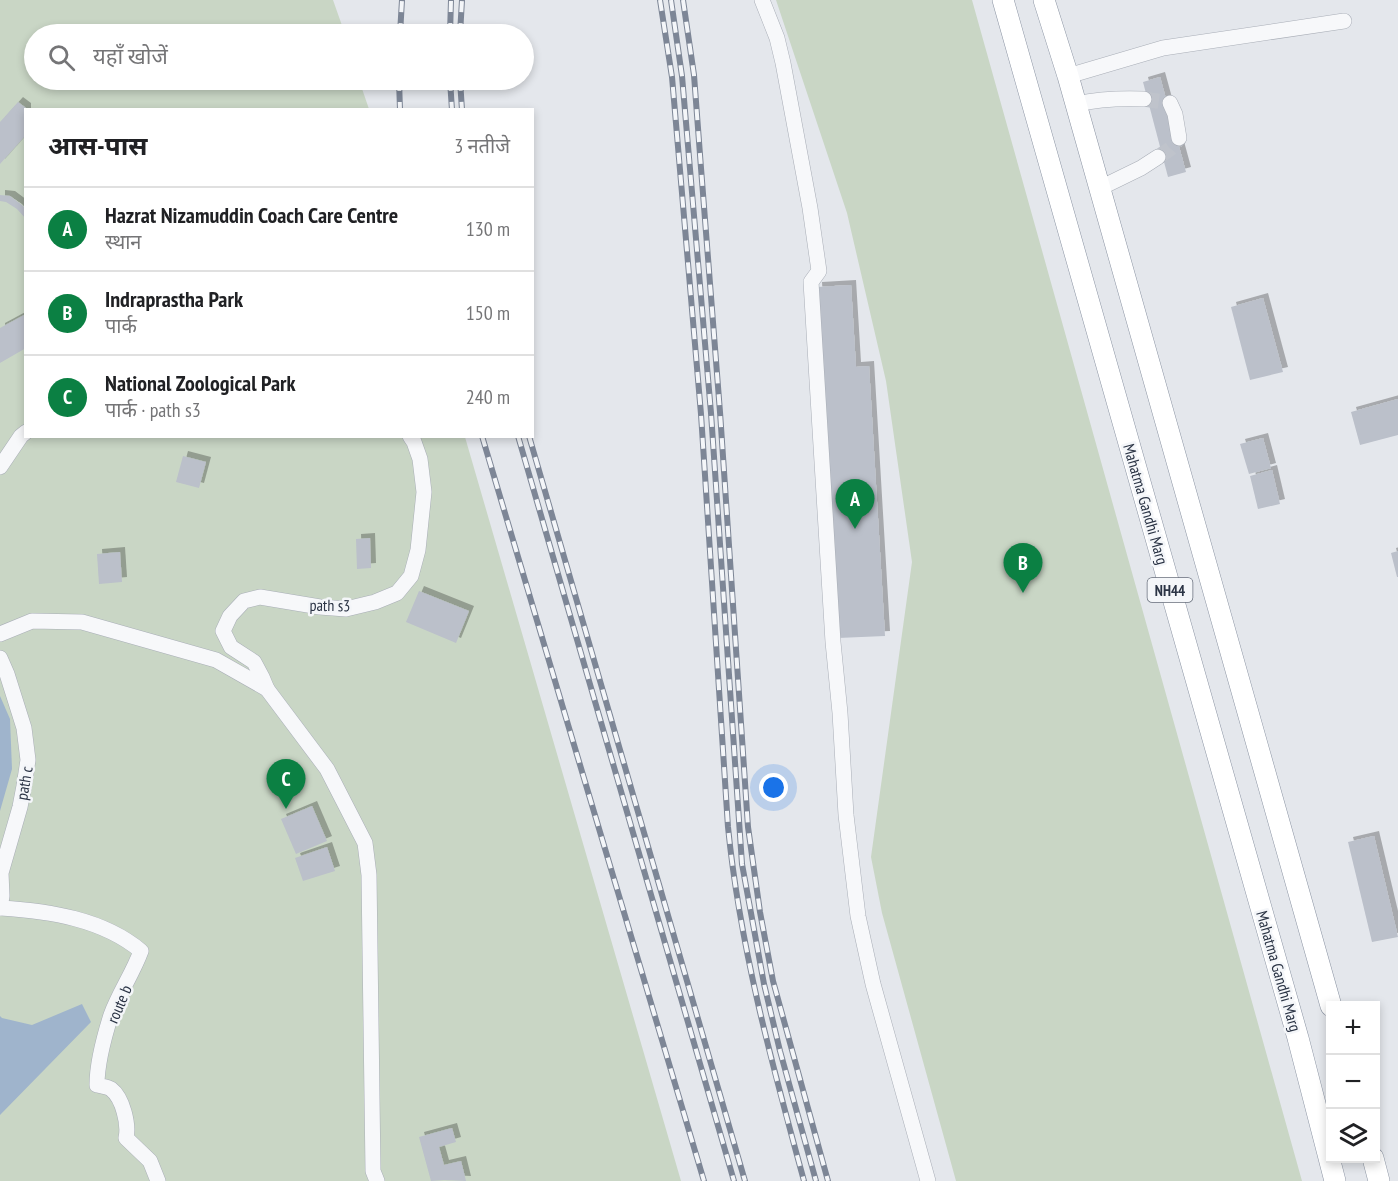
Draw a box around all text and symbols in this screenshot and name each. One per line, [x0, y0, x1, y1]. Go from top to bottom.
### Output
search box [24, 24, 534, 90]
icon: search [45, 41, 78, 74]
text: यहाँ खोजें [93, 42, 168, 70]
text: आस-पास [48, 129, 148, 162]
text: 3 नतीजे [454, 133, 510, 159]
text: Hazrat Nizamuddin Coach Care Centre [105, 201, 398, 229]
text: A [62, 216, 73, 242]
text: 130 m [466, 216, 510, 242]
text: स्थान [105, 229, 141, 255]
text: Indraprastha Park [105, 285, 243, 313]
text: B [63, 300, 72, 326]
text: 150 m [466, 300, 510, 326]
text: पार्क [105, 313, 137, 339]
text: National Zoological Park [105, 369, 296, 397]
text: C [63, 384, 72, 410]
text: 240 m [466, 384, 510, 410]
text: पार्क · path s3 [105, 397, 201, 423]
street label: Mahatma Gandhi Marg [1119, 441, 1173, 567]
pin: A [836, 480, 874, 529]
pin: B [1004, 544, 1042, 593]
road number: NH44 [1148, 578, 1192, 602]
street label: path s3 [309, 595, 351, 615]
pin: C [266, 760, 306, 809]
street label: path c [11, 764, 37, 801]
your location [759, 773, 788, 802]
street label: Mahatma Gandhi Marg [1252, 908, 1306, 1034]
street label: route b [102, 982, 136, 1026]
map controls [1326, 1001, 1380, 1163]
button: + [1326, 1001, 1380, 1055]
button: − [1326, 1055, 1380, 1109]
button: layers [1326, 1109, 1380, 1163]

